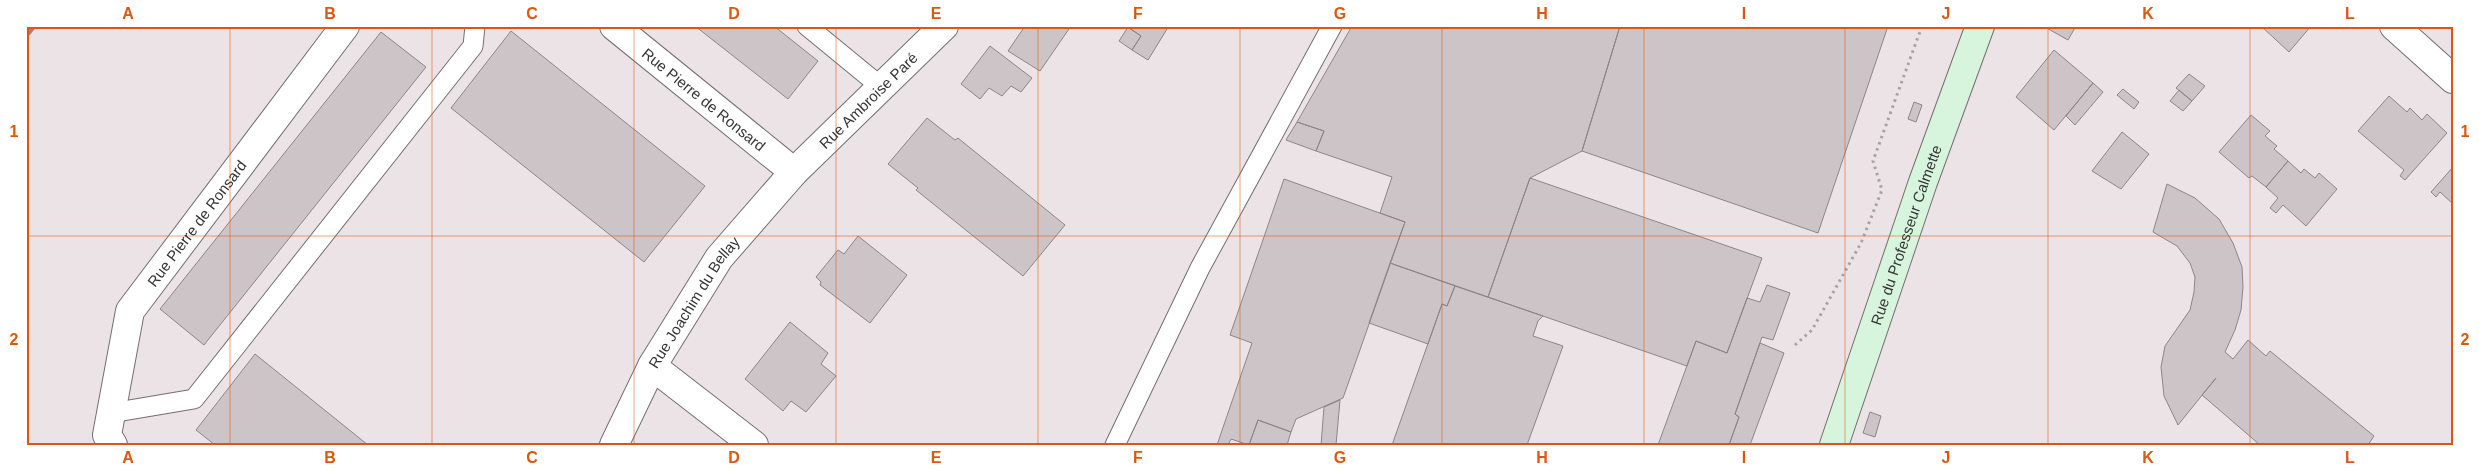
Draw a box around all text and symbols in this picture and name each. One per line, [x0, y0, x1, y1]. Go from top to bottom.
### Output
text: A [122, 5, 134, 22]
text: B [324, 5, 336, 22]
text: C [526, 5, 538, 22]
text: D [728, 5, 740, 22]
text: E [931, 5, 942, 22]
text: F [1133, 5, 1143, 22]
text: G [1334, 5, 1346, 22]
text: H [1536, 5, 1548, 22]
text: I [1742, 5, 1746, 22]
text: J [1942, 5, 1950, 22]
text: K [2142, 5, 2154, 22]
text: L [2345, 5, 2355, 22]
street label: Rue Pierre de Ronsard [639, 44, 769, 154]
street label: Rue Ambroise Paré [815, 49, 920, 152]
text: 1 [10, 123, 19, 140]
text: 1 [2461, 123, 2470, 140]
street label: Rue du Professeur Calmette [1867, 142, 1944, 327]
street label: Rue Pierre de Ronsard [143, 157, 249, 289]
street label: Rue Joachim du Bellay [645, 232, 743, 371]
text: 2 [10, 331, 19, 348]
text: 2 [2461, 331, 2470, 348]
text: A [122, 449, 134, 466]
text: B [324, 449, 336, 466]
text: C [526, 449, 538, 466]
text: D [728, 449, 740, 466]
text: E [931, 449, 942, 466]
text: F [1133, 449, 1143, 466]
text: G [1334, 449, 1346, 466]
text: H [1536, 449, 1548, 466]
text: I [1742, 449, 1746, 466]
text: J [1942, 449, 1950, 466]
text: K [2142, 449, 2154, 466]
text: L [2345, 449, 2355, 466]

